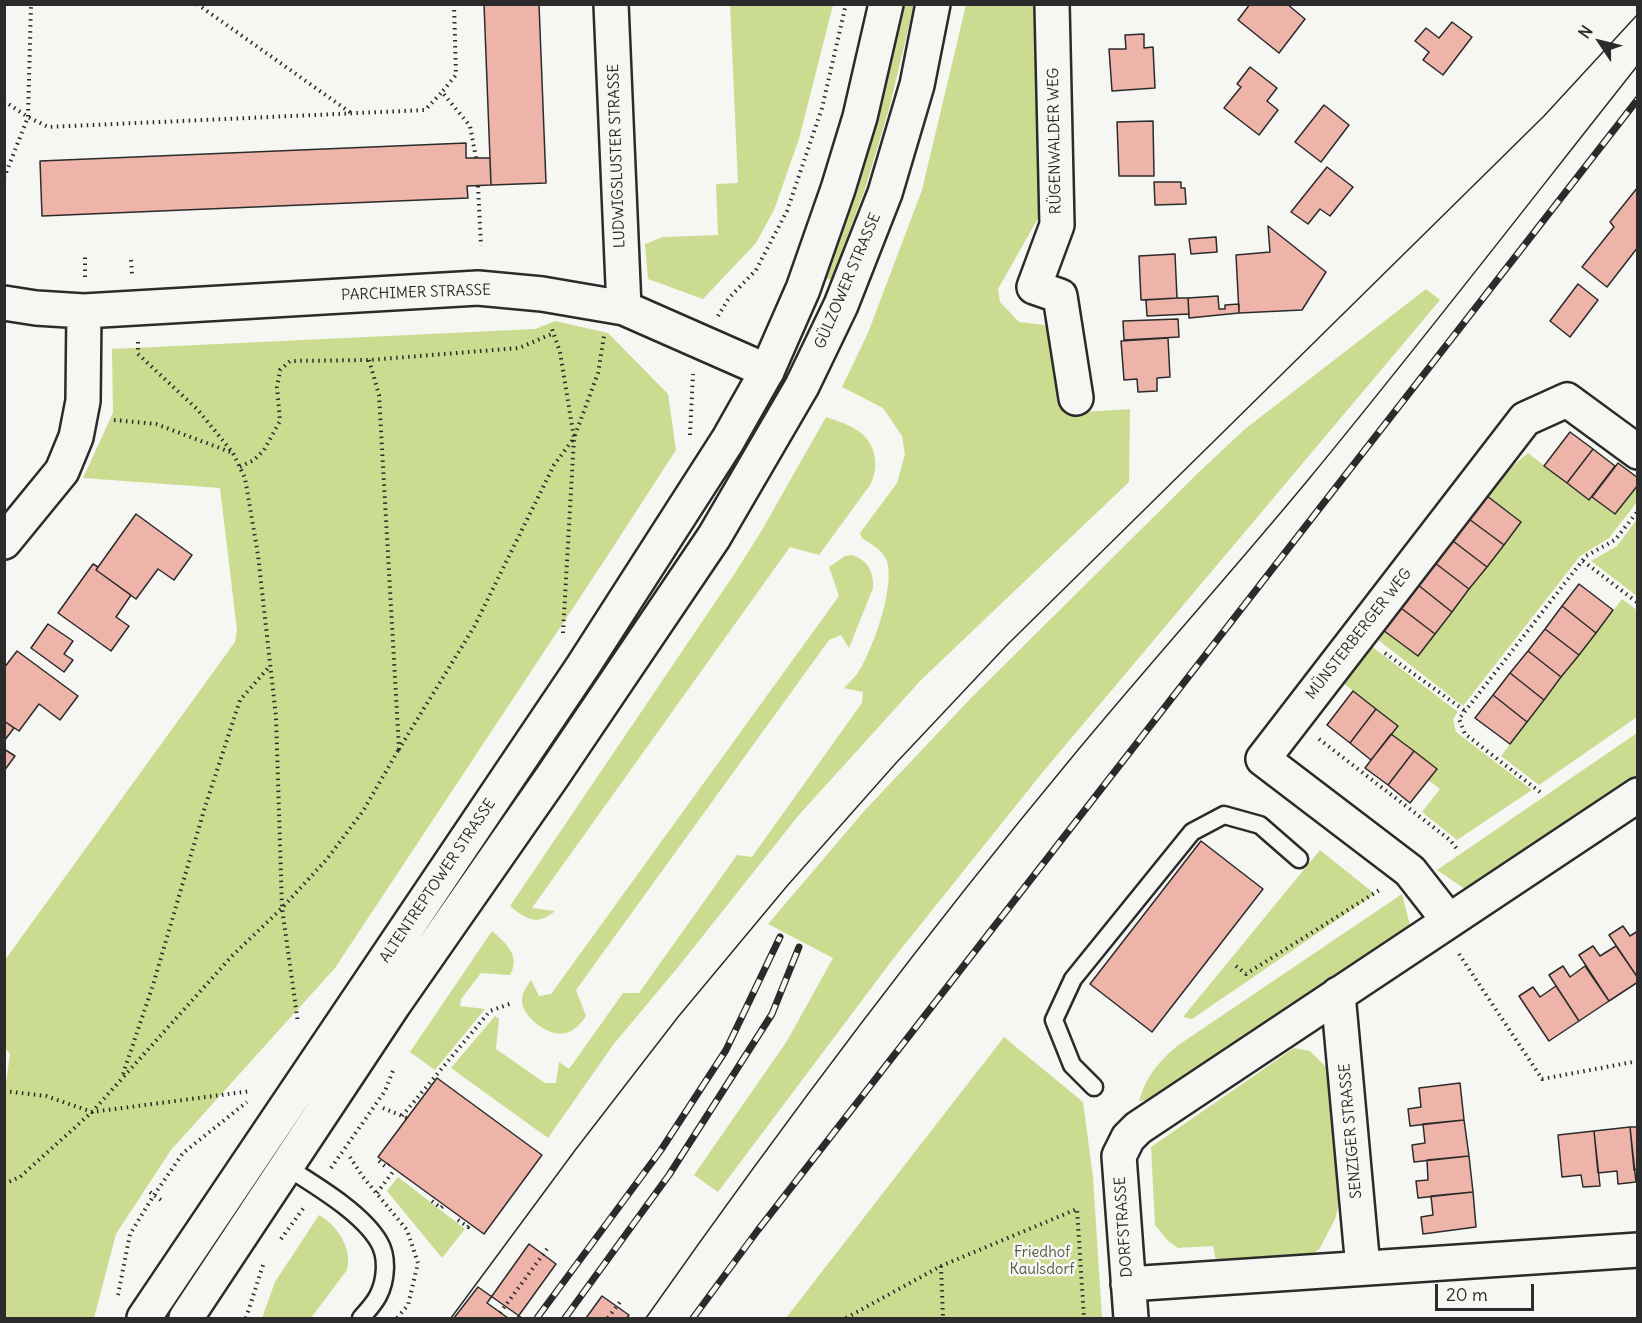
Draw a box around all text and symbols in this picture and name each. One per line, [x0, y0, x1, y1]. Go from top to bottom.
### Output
north arrow [1570, 12, 1630, 72]
text: N [1574, 21, 1597, 42]
street label: LUDWIGSLUSTER STRASSE [605, 63, 629, 249]
street label: RÜGENWALDER WEG [1045, 68, 1065, 214]
street label: GÜLZOWER STRASSE [811, 211, 885, 351]
street label: PARCHIMER STRASSE [341, 281, 491, 305]
street label: MÜNSTERBERGER WEG [1302, 565, 1416, 703]
street label: ALTENTREPTOWER STRASSE [376, 796, 500, 966]
street label: SENZIGER STRASSE [1336, 1063, 1366, 1199]
street label: DORFSTRASSE [1111, 1176, 1137, 1278]
park label: Friedhof Kaulsdorf [1010, 1244, 1074, 1279]
scale bar [1438, 1272, 1537, 1310]
text: 20 m [1446, 1283, 1488, 1306]

